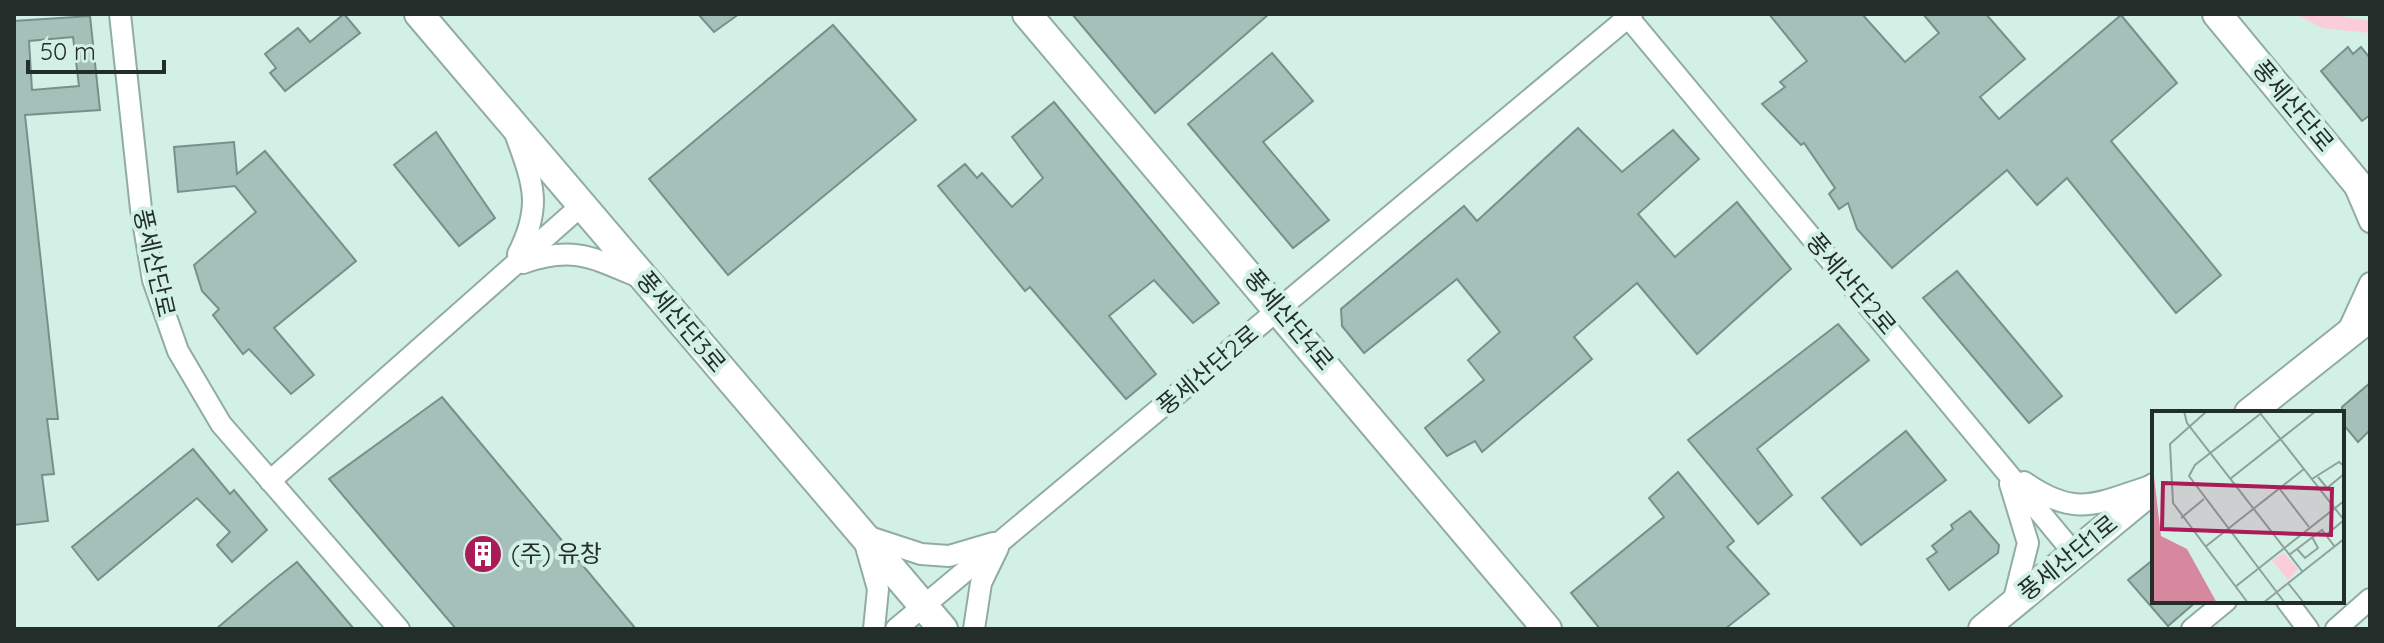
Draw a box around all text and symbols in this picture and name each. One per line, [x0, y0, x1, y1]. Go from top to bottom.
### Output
scale bar [28, 24, 164, 74]
text: 50 m [40, 36, 96, 66]
street label: 풍세산단로 [2247, 53, 2341, 157]
street label: 풍세산단로 [128, 206, 182, 320]
street label: 풍세산단2로 [1801, 226, 1903, 340]
street label: 풍세산단4로 [1239, 263, 1341, 376]
street label: 풍세산단3로 [631, 265, 733, 378]
street label: 풍세산단2로 [1150, 318, 1264, 420]
inset map [2152, 411, 2344, 603]
street label: 풍세산단1로 [2012, 508, 2123, 606]
building icon: (주) 유창 [462, 533, 504, 575]
place label: (주) 유창 [511, 538, 602, 568]

